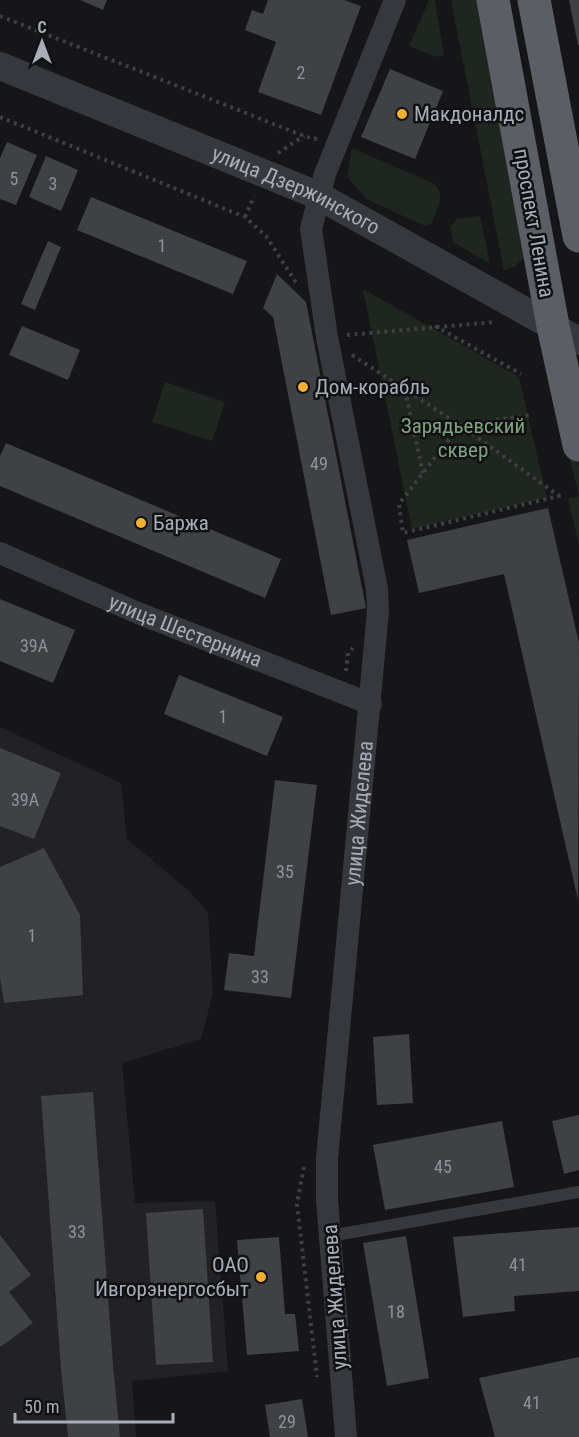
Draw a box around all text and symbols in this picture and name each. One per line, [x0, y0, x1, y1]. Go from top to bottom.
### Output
north arrow [12, 12, 72, 72]
text: С [37, 18, 47, 37]
house number: 2 [297, 62, 306, 83]
place label: Макдоналдс [414, 102, 524, 126]
marker: Макдоналдс [395, 107, 409, 121]
street label: улица Дзержинского [208, 141, 384, 240]
street label: проспект Ленина [509, 147, 559, 299]
house number: 5 [10, 168, 19, 189]
house number: 3 [49, 173, 57, 194]
house number: 1 [158, 235, 166, 256]
place label: Дом-корабль [315, 375, 430, 399]
marker: Дом-корабль [296, 380, 310, 394]
park label: Зарядьевский сквер [401, 414, 525, 462]
house number: 49 [310, 453, 328, 474]
place label: Баржа [153, 511, 209, 535]
marker: Баржа [134, 516, 148, 530]
street label: улица Шестернина [105, 590, 265, 672]
house number: 39А [20, 635, 49, 656]
house number: 1 [219, 706, 227, 727]
street label: улица Жиделева [340, 740, 378, 887]
house number: 39А [11, 789, 40, 810]
house number: 35 [276, 861, 294, 882]
house number: 1 [28, 925, 36, 946]
house number: 33 [251, 966, 269, 987]
house number: 45 [434, 1156, 452, 1177]
house number: 33 [68, 1221, 86, 1242]
street label: улица Жиделева [318, 1224, 352, 1370]
place label: ОАО Ивгорэнергосбыт [95, 1253, 249, 1301]
house number: 41 [509, 1254, 527, 1275]
marker: ОАО Ивгорэнергосбыт [254, 1270, 268, 1284]
house number: 18 [387, 1301, 405, 1322]
scale bar [15, 1386, 172, 1424]
house number: 41 [523, 1392, 541, 1413]
text: 50 m [24, 1396, 59, 1417]
house number: 29 [278, 1411, 296, 1432]

